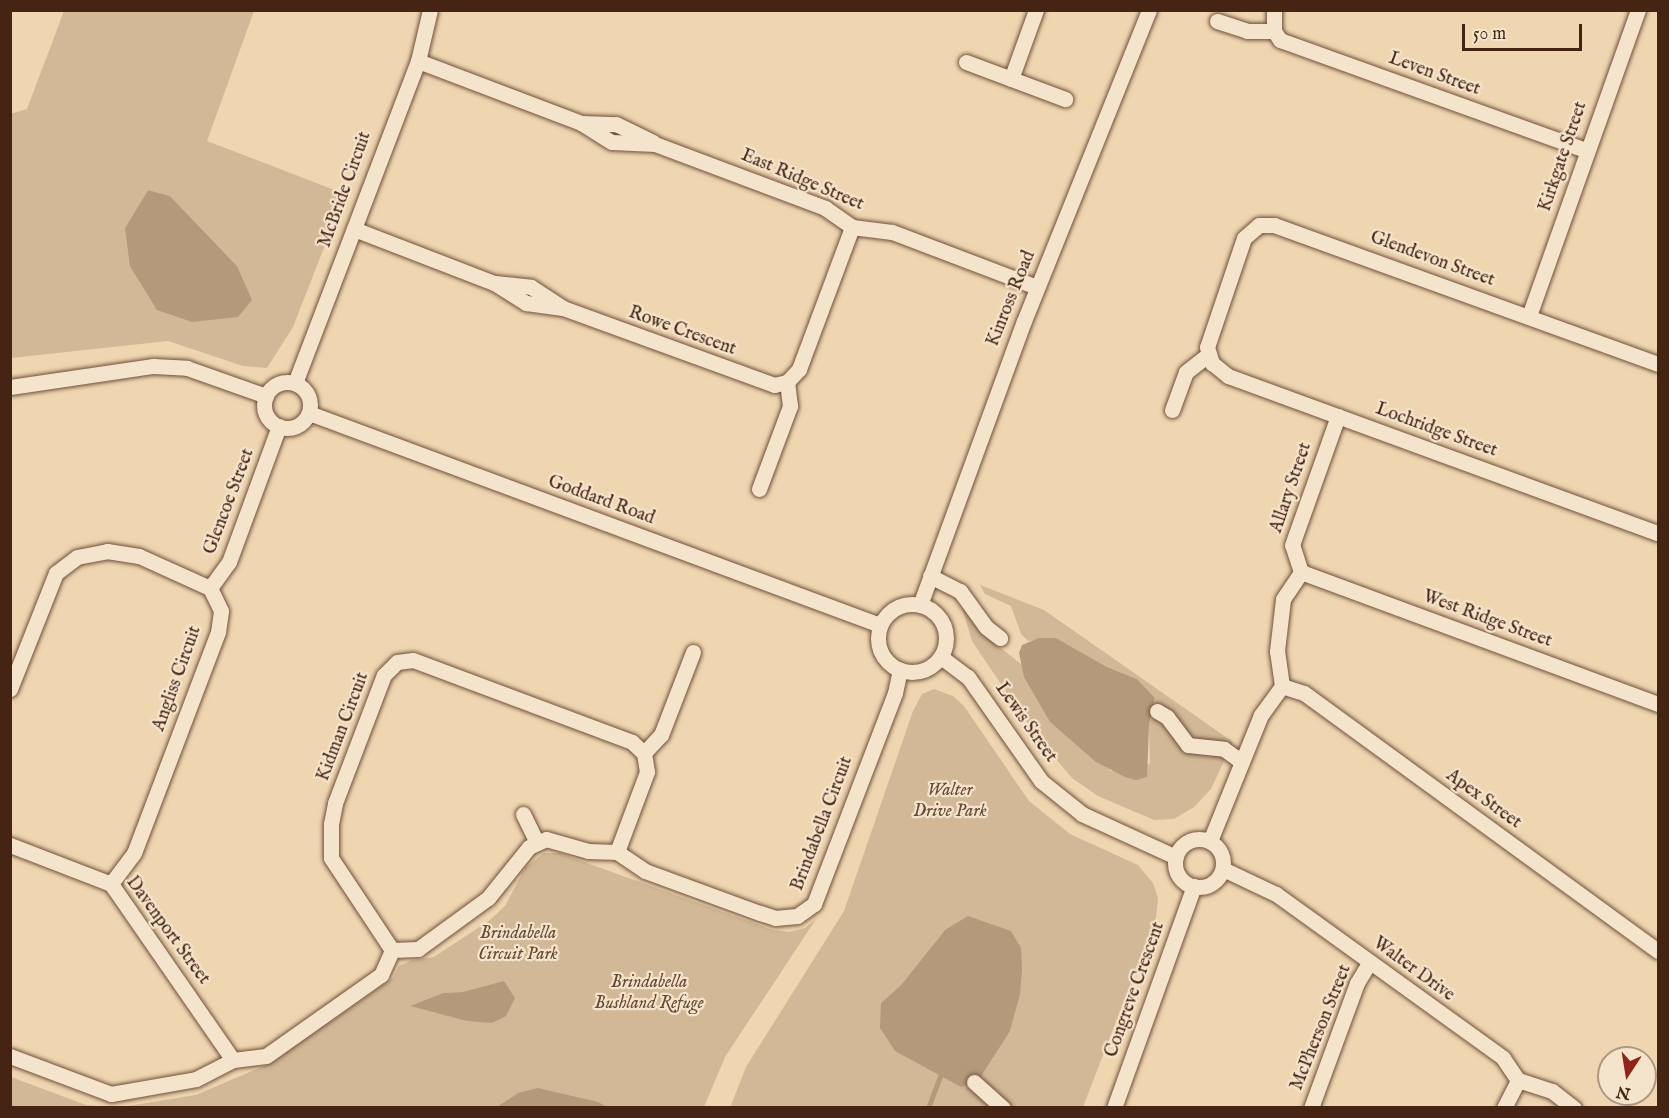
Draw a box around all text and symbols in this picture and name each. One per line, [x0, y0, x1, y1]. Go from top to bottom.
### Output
scale bar [1465, 12, 1585, 50]
text: 50 m [1473, 23, 1506, 46]
street label: Leven Street [1385, 49, 1483, 101]
street label: Kirkgate Street [1535, 99, 1593, 215]
street label: McBride Circuit [315, 129, 377, 251]
street label: East Ridge Street [737, 145, 867, 217]
street label: Glendevon Street [1367, 228, 1497, 292]
street label: Kinross Road [983, 248, 1041, 350]
street label: Rowe Crescent [625, 303, 739, 361]
street label: Lochridge Street [1372, 399, 1500, 463]
street label: Allary Street [1266, 440, 1318, 536]
street label: Glencoe Street [200, 446, 260, 558]
street label: Goddard Road [545, 472, 657, 530]
street label: West Ridge Street [1420, 587, 1554, 653]
street label: Angliss Circuit [149, 624, 207, 734]
street label: Kidman Circuit [313, 670, 375, 784]
street label: Lewis Street [990, 679, 1060, 767]
street label: Brindabella Circuit [787, 754, 859, 894]
street label: Apex Street [1441, 766, 1525, 834]
park label: Walter Drive Park [913, 781, 987, 824]
street label: Davenport Street [120, 873, 214, 989]
street label: Congreve Crescent [1101, 919, 1171, 1061]
park label: Brindabella Circuit Park [478, 924, 558, 966]
street label: Walter Drive [1368, 933, 1458, 1007]
street label: McPherson Street [1287, 962, 1357, 1094]
park label: Brindabella Bushland Refuge [594, 973, 704, 1016]
north arrow [1597, 1046, 1657, 1106]
text: N [1615, 1080, 1633, 1103]

